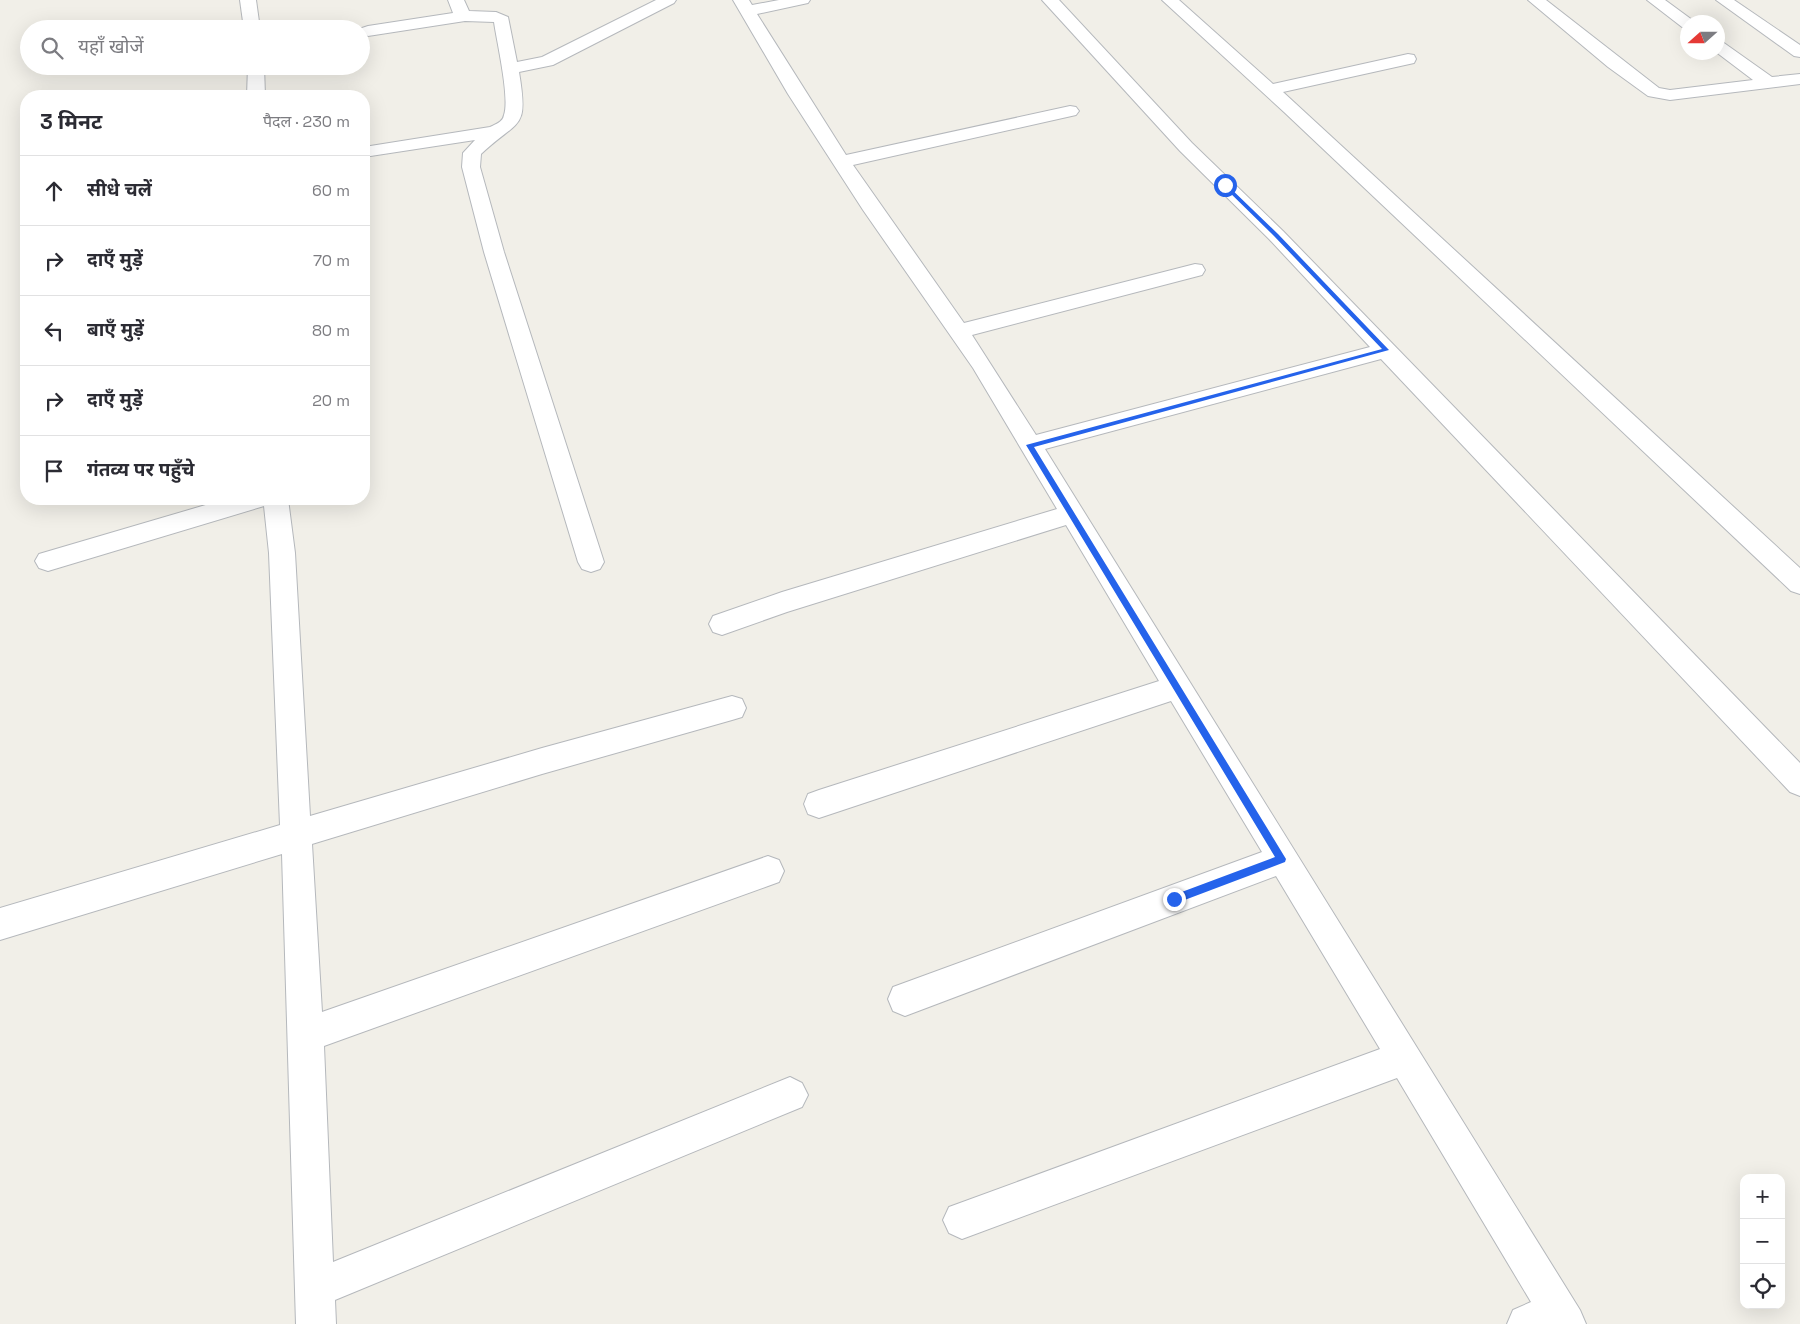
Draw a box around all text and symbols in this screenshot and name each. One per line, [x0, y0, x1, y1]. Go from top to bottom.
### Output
north arrow [1680, 15, 1725, 60]
search box [20, 20, 370, 75]
icon: search [38, 34, 66, 62]
text: यहाँ खोजें [78, 34, 143, 59]
text: 3 मिनट [40, 108, 102, 135]
text: पैदल · 230 m [263, 111, 350, 132]
route start [1214, 174, 1237, 197]
icon: ahead [40, 177, 68, 205]
text: सीधे चलें [87, 177, 152, 202]
text: 60 m [312, 180, 350, 201]
icon: right [40, 247, 68, 275]
text: दाएँ मुड़ें [87, 247, 143, 272]
text: 70 m [313, 250, 350, 271]
icon: left [40, 317, 68, 345]
text: बाएँ मुड़ें [87, 317, 144, 342]
text: 80 m [312, 320, 350, 341]
icon: right [40, 387, 68, 415]
text: दाएँ मुड़ें [87, 387, 143, 412]
text: 20 m [312, 390, 350, 411]
icon: arrive [40, 457, 68, 485]
text: गंतव्य पर पहुँचे [87, 457, 194, 482]
route end [1163, 888, 1186, 911]
map controls [1740, 1174, 1785, 1309]
button: + [1740, 1174, 1785, 1219]
button: − [1740, 1219, 1785, 1264]
button: locate [1740, 1264, 1785, 1309]

